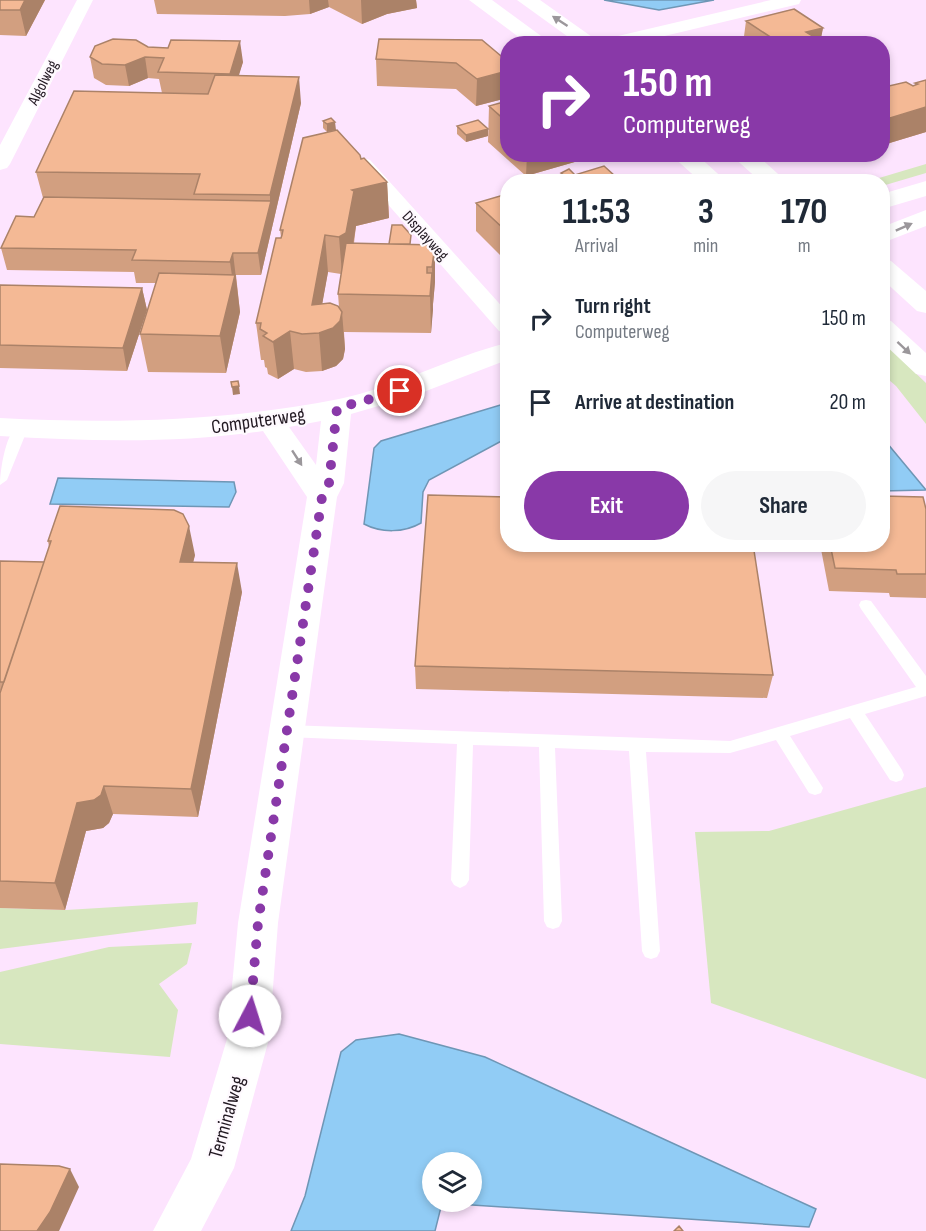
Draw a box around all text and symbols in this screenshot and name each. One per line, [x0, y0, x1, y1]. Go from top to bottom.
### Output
one-way arrow [552, 16, 568, 27]
street label: Algolweg [24, 57, 63, 109]
text: 150 m [623, 58, 712, 109]
icon: right [524, 60, 602, 138]
text: Computerweg [623, 109, 751, 141]
text: 11:53 [563, 191, 631, 234]
text: 3 [698, 191, 714, 234]
text: 170 [781, 191, 827, 234]
street label: Displayweg [398, 207, 452, 265]
one-way arrow [896, 222, 914, 232]
text: Arrival [575, 234, 618, 258]
text: min [693, 234, 718, 258]
text: m [798, 234, 811, 258]
text: Turn right [575, 293, 651, 320]
icon: right [524, 302, 557, 335]
text: 150 m [822, 305, 866, 332]
text: Computerweg [575, 320, 669, 344]
one-way arrow [897, 340, 911, 354]
pin [374, 365, 425, 416]
icon: arrive [383, 374, 416, 407]
icon: arrive [524, 386, 557, 419]
text: Arrive at destination [575, 389, 734, 416]
text: 20 m [830, 389, 866, 416]
street label: Computerweg [210, 403, 307, 439]
one-way arrow [291, 450, 302, 466]
button: Exit [524, 471, 689, 540]
button: Share [701, 471, 866, 540]
position arrow [218, 984, 282, 1048]
street label: Terminalweg [204, 1073, 250, 1161]
map controls [422, 1152, 482, 1212]
button: layers [422, 1152, 482, 1212]

